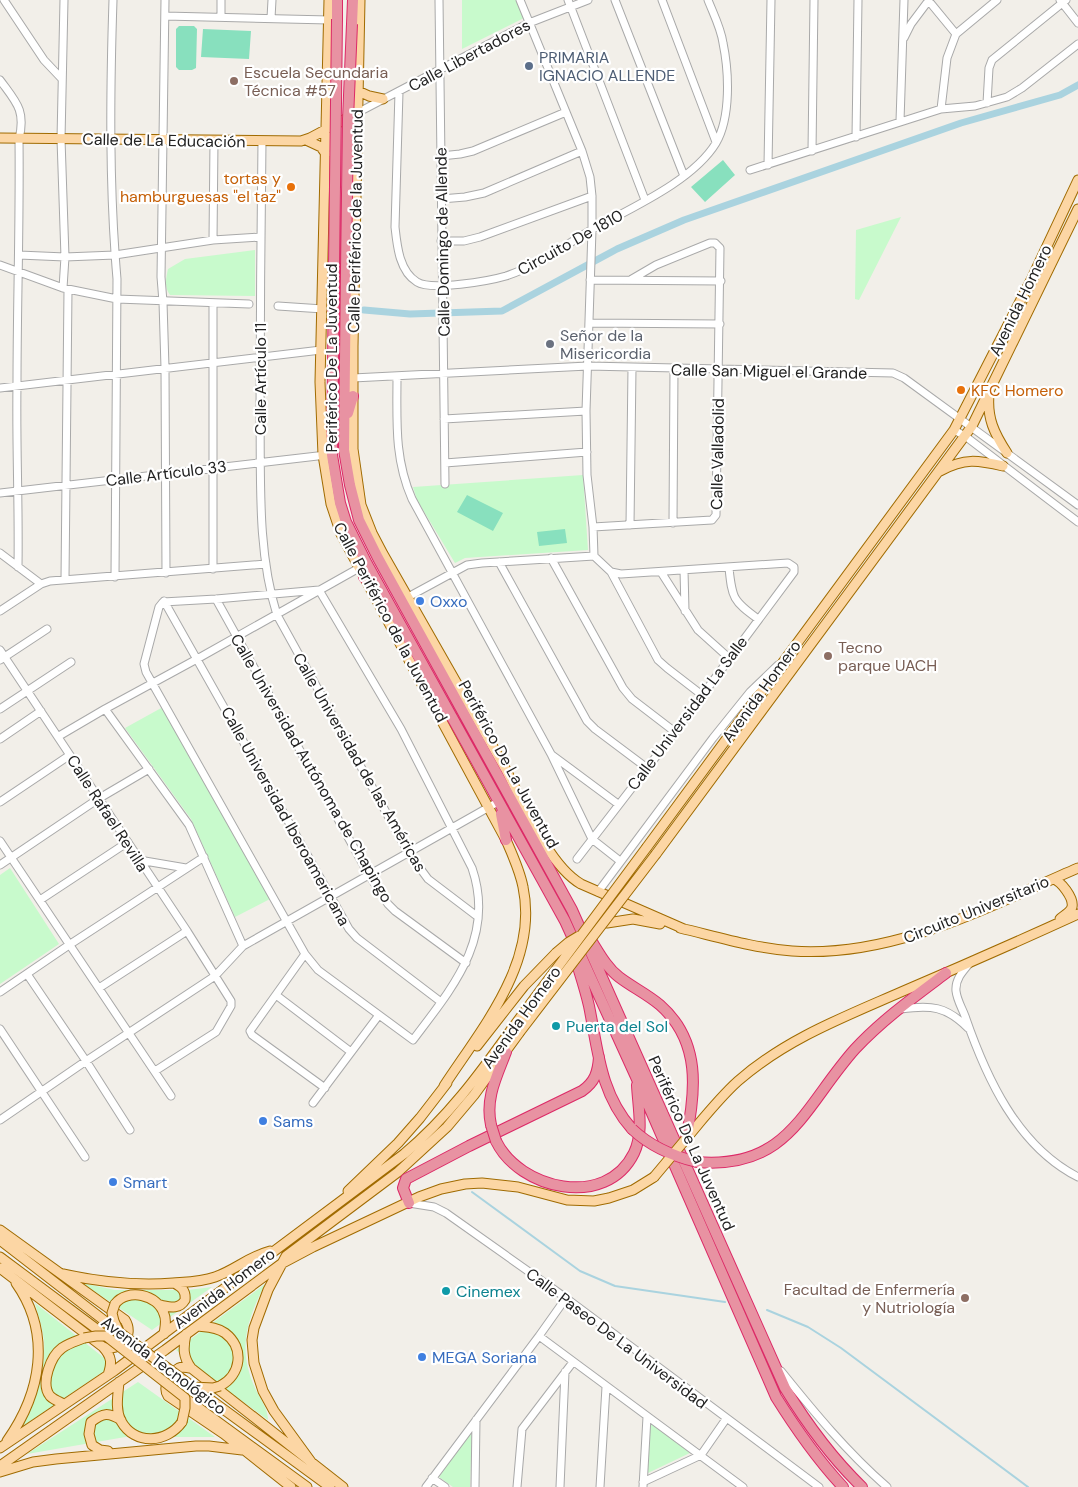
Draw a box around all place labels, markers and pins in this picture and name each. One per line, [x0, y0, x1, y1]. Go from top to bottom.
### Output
place label: PRIMARIA IGNACIO ALLENDE [539, 47, 675, 86]
marker: PRIMARIA IGNACIO ALLENDE [523, 60, 535, 72]
place label: Escuela Secundaria Técnica #57 [244, 62, 388, 101]
marker: Escuela Secundaria Técnica #57 [228, 75, 240, 87]
place label: tortas y hamburguesas "el taz" [120, 168, 281, 207]
marker: tortas y hamburguesas "el taz" [285, 181, 297, 193]
place label: Señor de la Misericordia [560, 325, 651, 364]
marker: Señor de la Misericordia [544, 338, 556, 350]
place label: KFC Homero [971, 380, 1063, 401]
marker: KFC Homero [955, 384, 967, 396]
place label: Oxxo [430, 591, 467, 612]
marker: Oxxo [414, 595, 426, 607]
place label: Tecno parque UACH [838, 637, 937, 676]
marker: Tecno parque UACH [822, 650, 834, 662]
place label: Puerta del Sol [566, 1016, 668, 1037]
marker: Puerta del Sol [550, 1020, 562, 1032]
place label: Sams [273, 1111, 313, 1132]
marker: Sams [257, 1115, 269, 1127]
place label: Smart [123, 1172, 167, 1193]
marker: Smart [107, 1176, 119, 1188]
place label: Facultad de Enfermería y Nutriología [784, 1279, 955, 1318]
place label: Cinemex [456, 1281, 521, 1302]
marker: Cinemex [440, 1285, 452, 1297]
marker: Facultad de Enfermería y Nutriología [959, 1292, 971, 1304]
place label: MEGA Soriana [432, 1347, 537, 1368]
marker: MEGA Soriana [416, 1351, 428, 1363]

